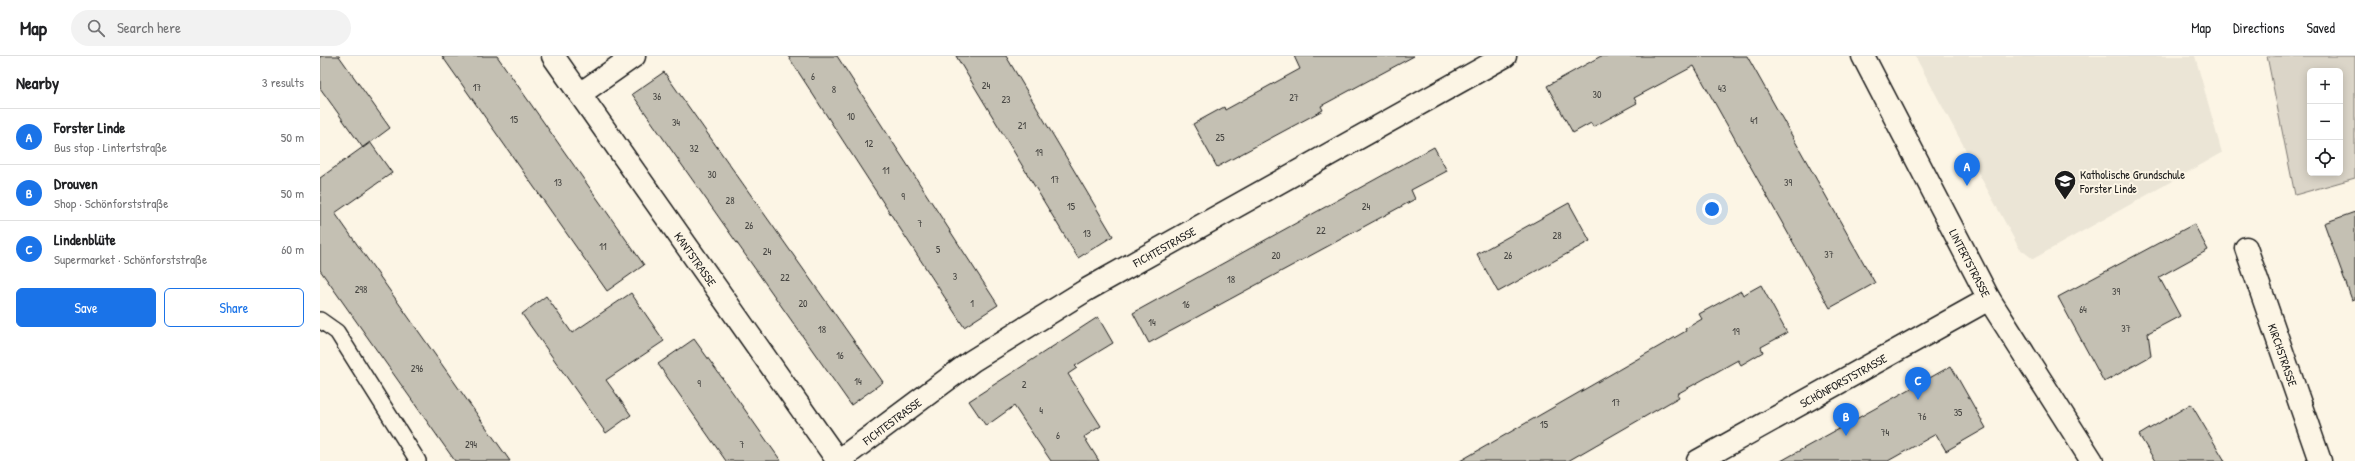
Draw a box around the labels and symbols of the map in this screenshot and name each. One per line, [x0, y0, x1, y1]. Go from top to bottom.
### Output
house number: 6 [811, 70, 815, 83]
house number: 24 [982, 79, 990, 92]
house number: 17 [473, 81, 481, 94]
house number: 43 [1718, 82, 1727, 95]
house number: 8 [832, 83, 836, 96]
house number: 30 [1593, 88, 1602, 101]
house number: 36 [653, 90, 661, 103]
house number: 27 [1289, 91, 1299, 104]
house number: 23 [1001, 93, 1011, 106]
house number: 10 [847, 110, 856, 123]
house number: 15 [510, 113, 519, 126]
house number: 41 [1750, 114, 1758, 127]
house number: 34 [672, 116, 680, 129]
house number: 21 [1018, 119, 1027, 132]
house number: 25 [1216, 131, 1225, 144]
house number: 12 [865, 137, 873, 150]
house number: 32 [689, 142, 699, 155]
house number: 19 [1035, 146, 1043, 159]
pin: A [1954, 153, 1980, 186]
house number: 11 [882, 164, 890, 177]
place label: Katholische Grundschule Forster Linde [2079, 166, 2185, 197]
house number: 30 [708, 168, 717, 181]
school or university icon: Katholische Grundschule Forster Linde [2052, 168, 2078, 201]
house number: 17 [1051, 173, 1059, 186]
house number: 13 [554, 176, 563, 189]
house number: 39 [1784, 176, 1792, 189]
house number: 9 [901, 190, 905, 203]
house number: 28 [725, 194, 735, 207]
your location [1702, 199, 1722, 219]
house number: 15 [1067, 200, 1076, 213]
house number: 24 [1362, 200, 1370, 213]
house number: 7 [918, 217, 923, 230]
house number: 26 [745, 219, 753, 232]
street label: FICHTESTRASSE [1129, 222, 1199, 271]
house number: 22 [1316, 224, 1326, 237]
street label: LINTERTSTRASSE [1946, 226, 1995, 300]
house number: 13 [1083, 227, 1092, 240]
street label: KANTSTRASSE [671, 228, 721, 290]
house number: 28 [1552, 229, 1562, 242]
house number: 11 [599, 240, 607, 253]
house number: 5 [936, 243, 941, 256]
house number: 24 [763, 245, 771, 258]
house number: 37 [1824, 248, 1834, 261]
house number: 20 [1271, 249, 1281, 262]
house number: 26 [1504, 249, 1512, 262]
house number: 3 [953, 270, 958, 283]
house number: 22 [780, 271, 790, 284]
house number: 18 [1227, 273, 1235, 286]
house number: 298 [355, 283, 367, 296]
house number: 39 [2112, 285, 2120, 298]
house number: 20 [798, 297, 808, 310]
house number: 1 [970, 297, 974, 310]
house number: 16 [1182, 298, 1190, 311]
house number: 64 [2079, 303, 2087, 316]
house number: 14 [1148, 316, 1156, 329]
street label: KIRCHSTRASSE [2264, 321, 2302, 389]
house number: 37 [2121, 322, 2131, 335]
house number: 18 [818, 323, 826, 336]
house number: 19 [1732, 325, 1740, 338]
house number: 16 [836, 349, 844, 362]
street label: SCHÖNFORSTSTRASSE [1796, 349, 1890, 411]
house number: 296 [411, 362, 423, 375]
pin: C [1905, 367, 1931, 400]
house number: 14 [854, 375, 862, 388]
house number: 9 [697, 377, 701, 390]
house number: 2 [1022, 378, 1027, 391]
street label: FICHTESTRASSE [858, 393, 925, 449]
house number: 17 [1612, 396, 1620, 409]
pin: B [1833, 403, 1859, 436]
house number: 4 [1039, 404, 1043, 417]
house number: 35 [1954, 406, 1963, 419]
house number: 76 [1918, 410, 1926, 423]
house number: 15 [1540, 418, 1549, 431]
house number: 74 [1881, 426, 1890, 439]
house number: 6 [1056, 429, 1060, 442]
house number: 294 [465, 438, 477, 451]
house number: 7 [740, 438, 745, 451]

